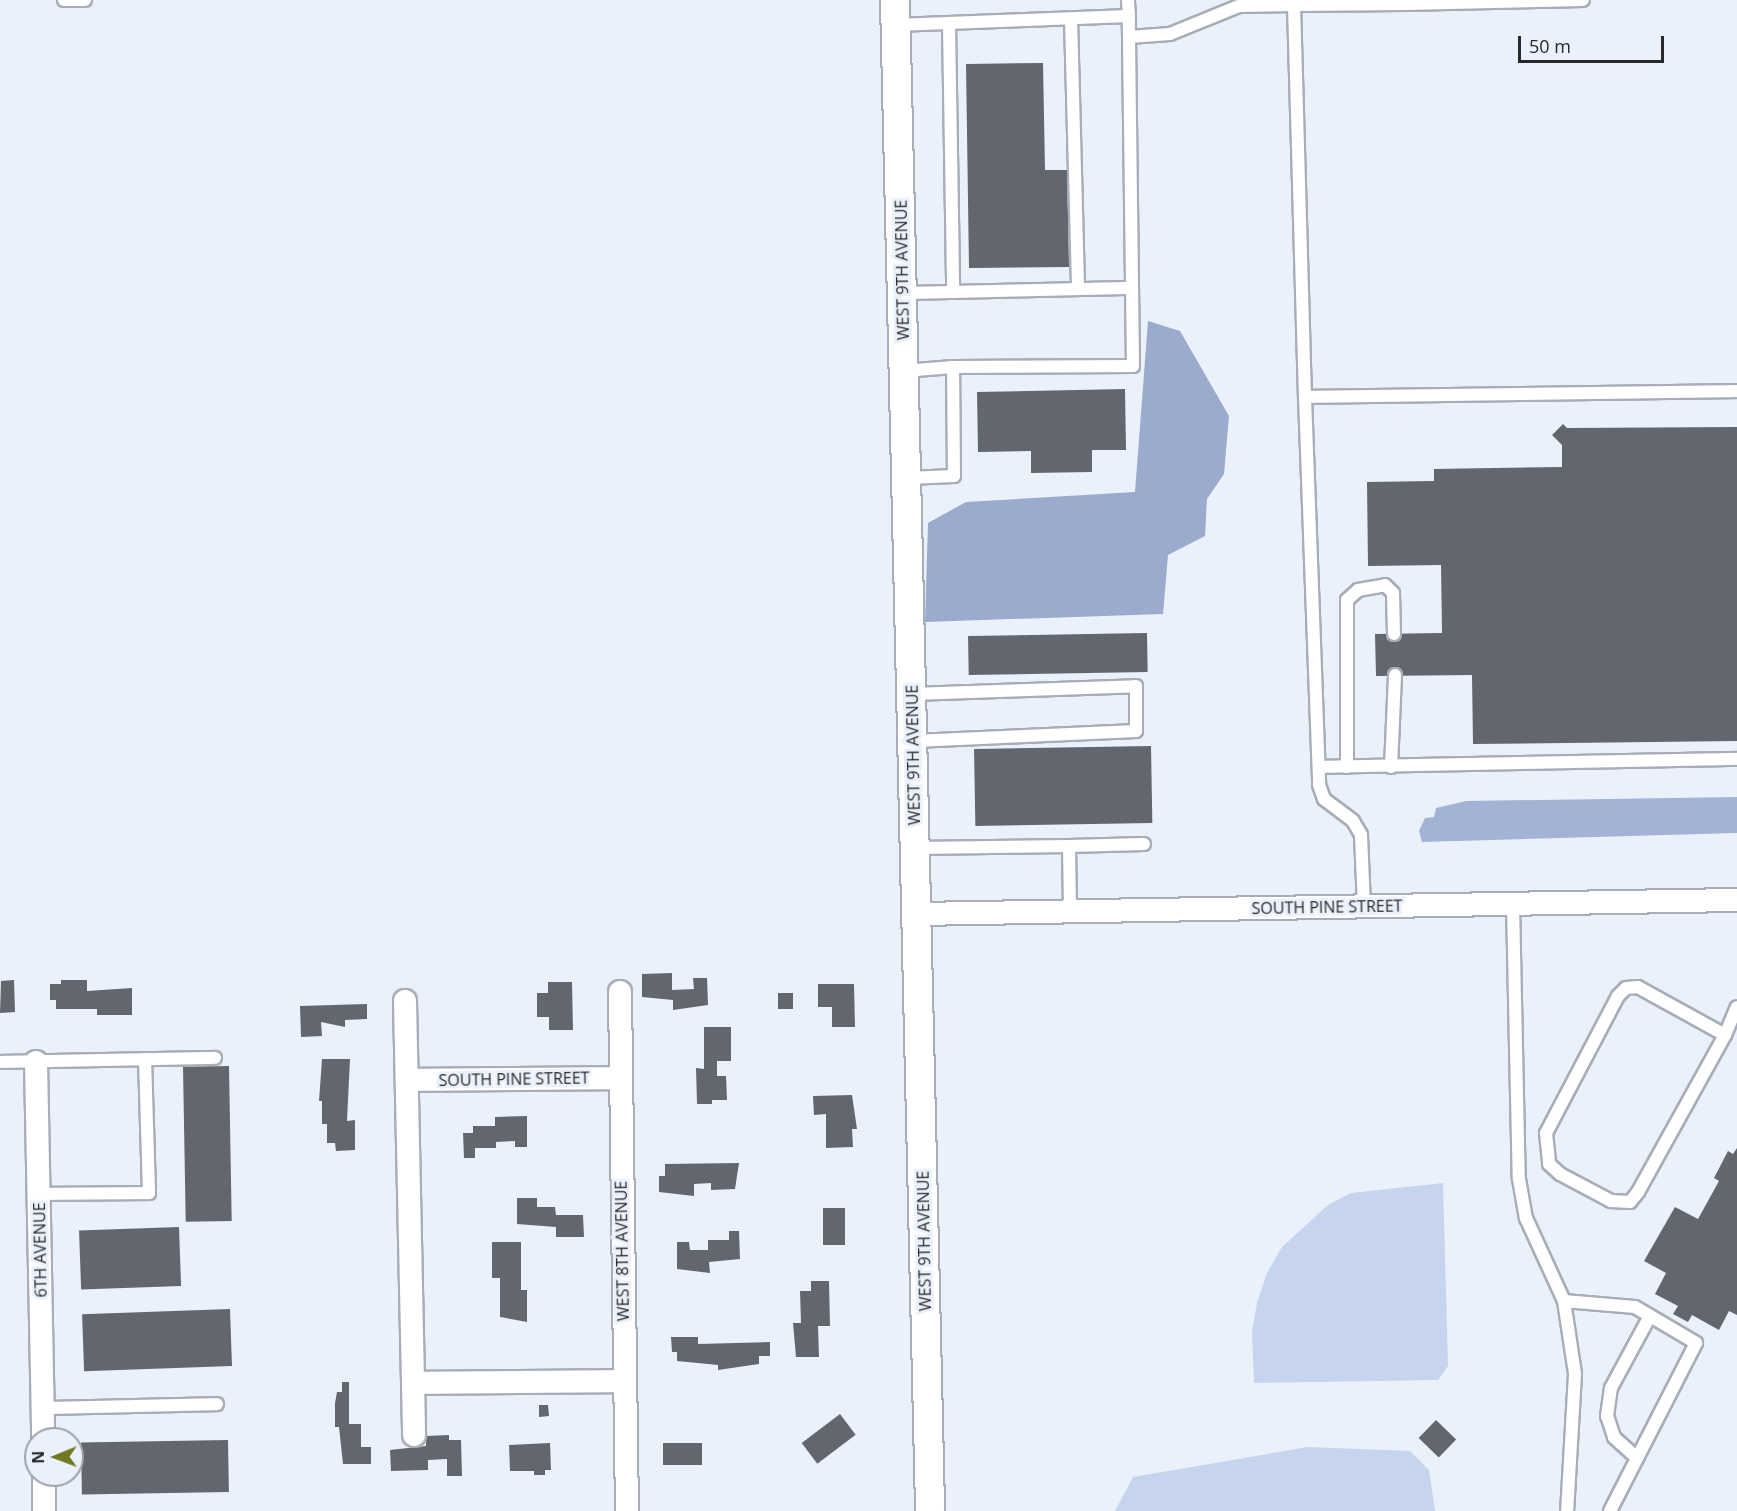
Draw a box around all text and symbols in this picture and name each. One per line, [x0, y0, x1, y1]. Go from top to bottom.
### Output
scale bar [1521, 24, 1666, 62]
text: 50 m [1529, 34, 1571, 58]
street label: WEST 9TH AVENUE [891, 200, 913, 340]
street label: WEST 9TH AVENUE [902, 685, 924, 825]
street label: SOUTH PINE STREET [1251, 896, 1403, 918]
street label: SOUTH PINE STREET [438, 1068, 590, 1090]
street label: WEST 9TH AVENUE [913, 1171, 935, 1311]
street label: WEST 8TH AVENUE [611, 1181, 633, 1321]
street label: 6TH AVENUE [30, 1202, 50, 1298]
north arrow [24, 1427, 84, 1487]
text: N [27, 1451, 49, 1464]

